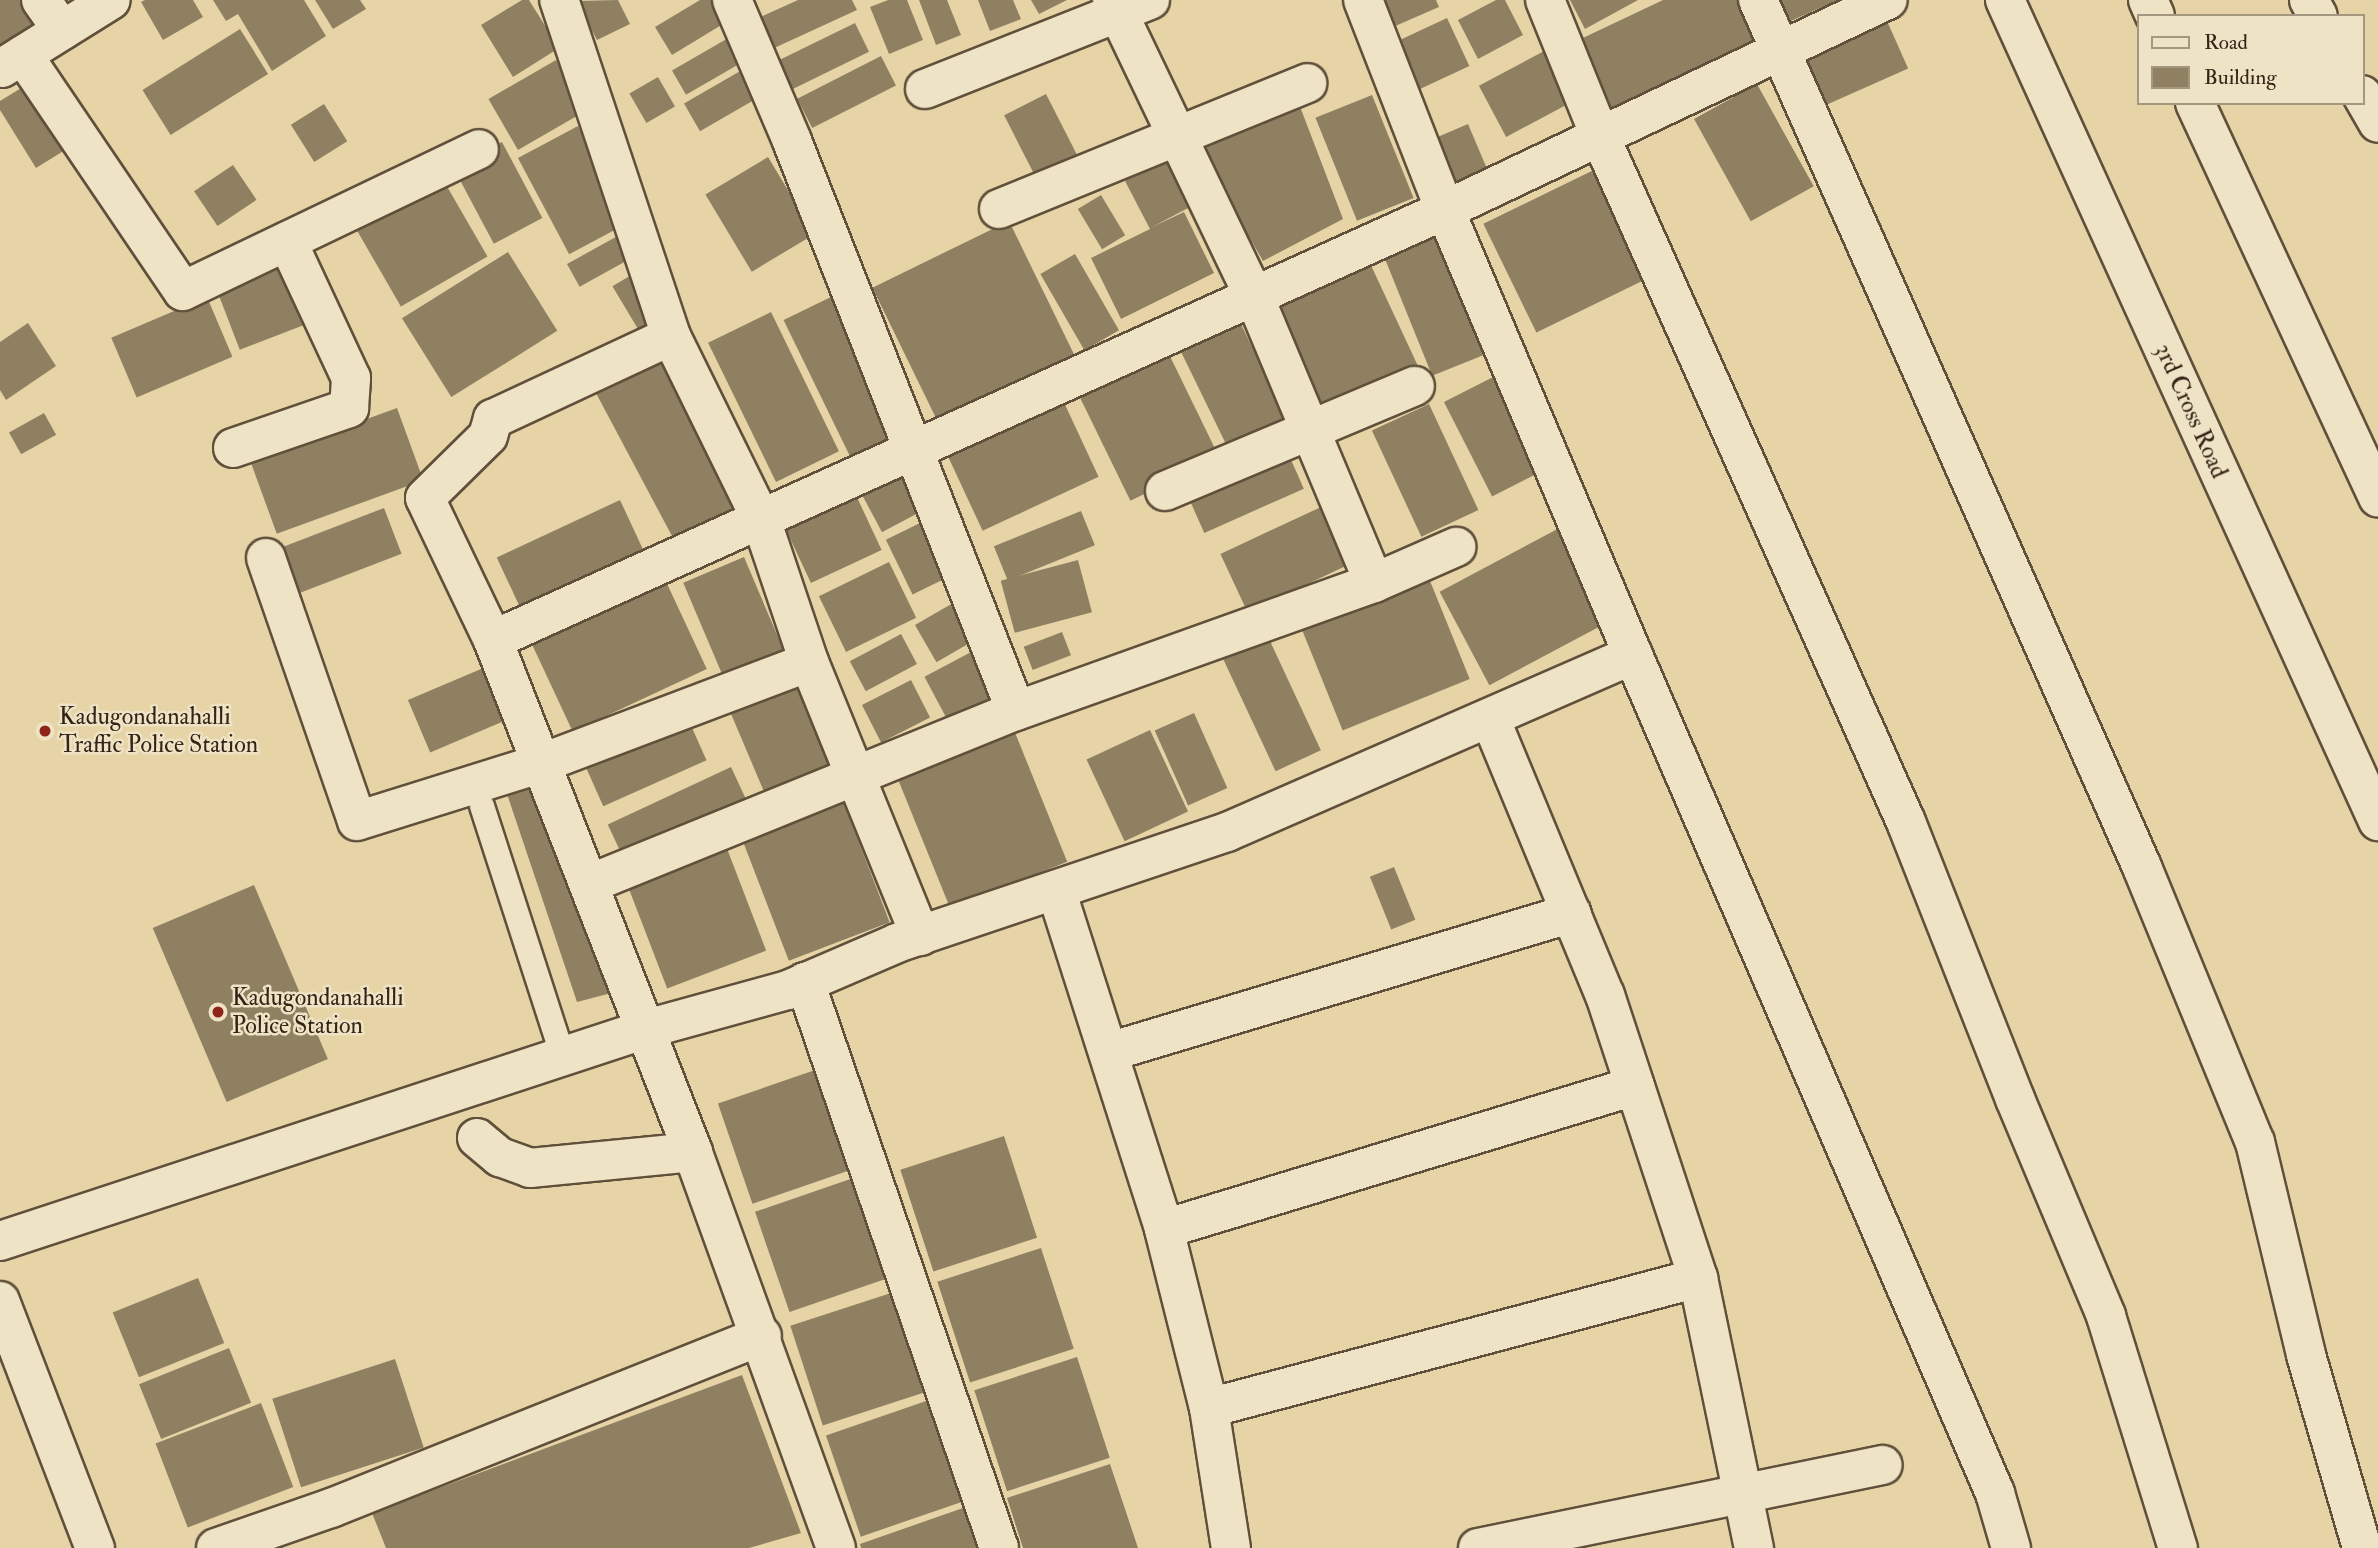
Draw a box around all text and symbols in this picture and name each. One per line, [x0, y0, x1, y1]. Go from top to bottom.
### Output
legend [2136, 14, 2364, 105]
text: Road [2204, 29, 2248, 56]
text: Building [2204, 64, 2277, 91]
street label: 3rd Cross Road [2148, 339, 2234, 483]
place label: Kadugondanahalli Traffic Police Station [59, 703, 258, 759]
marker: Kadugondanahalli Traffic Police Station [37, 723, 53, 739]
place label: Kadugondanahalli Police Station [232, 984, 404, 1040]
marker: Kadugondanahalli Police Station [210, 1004, 226, 1020]

